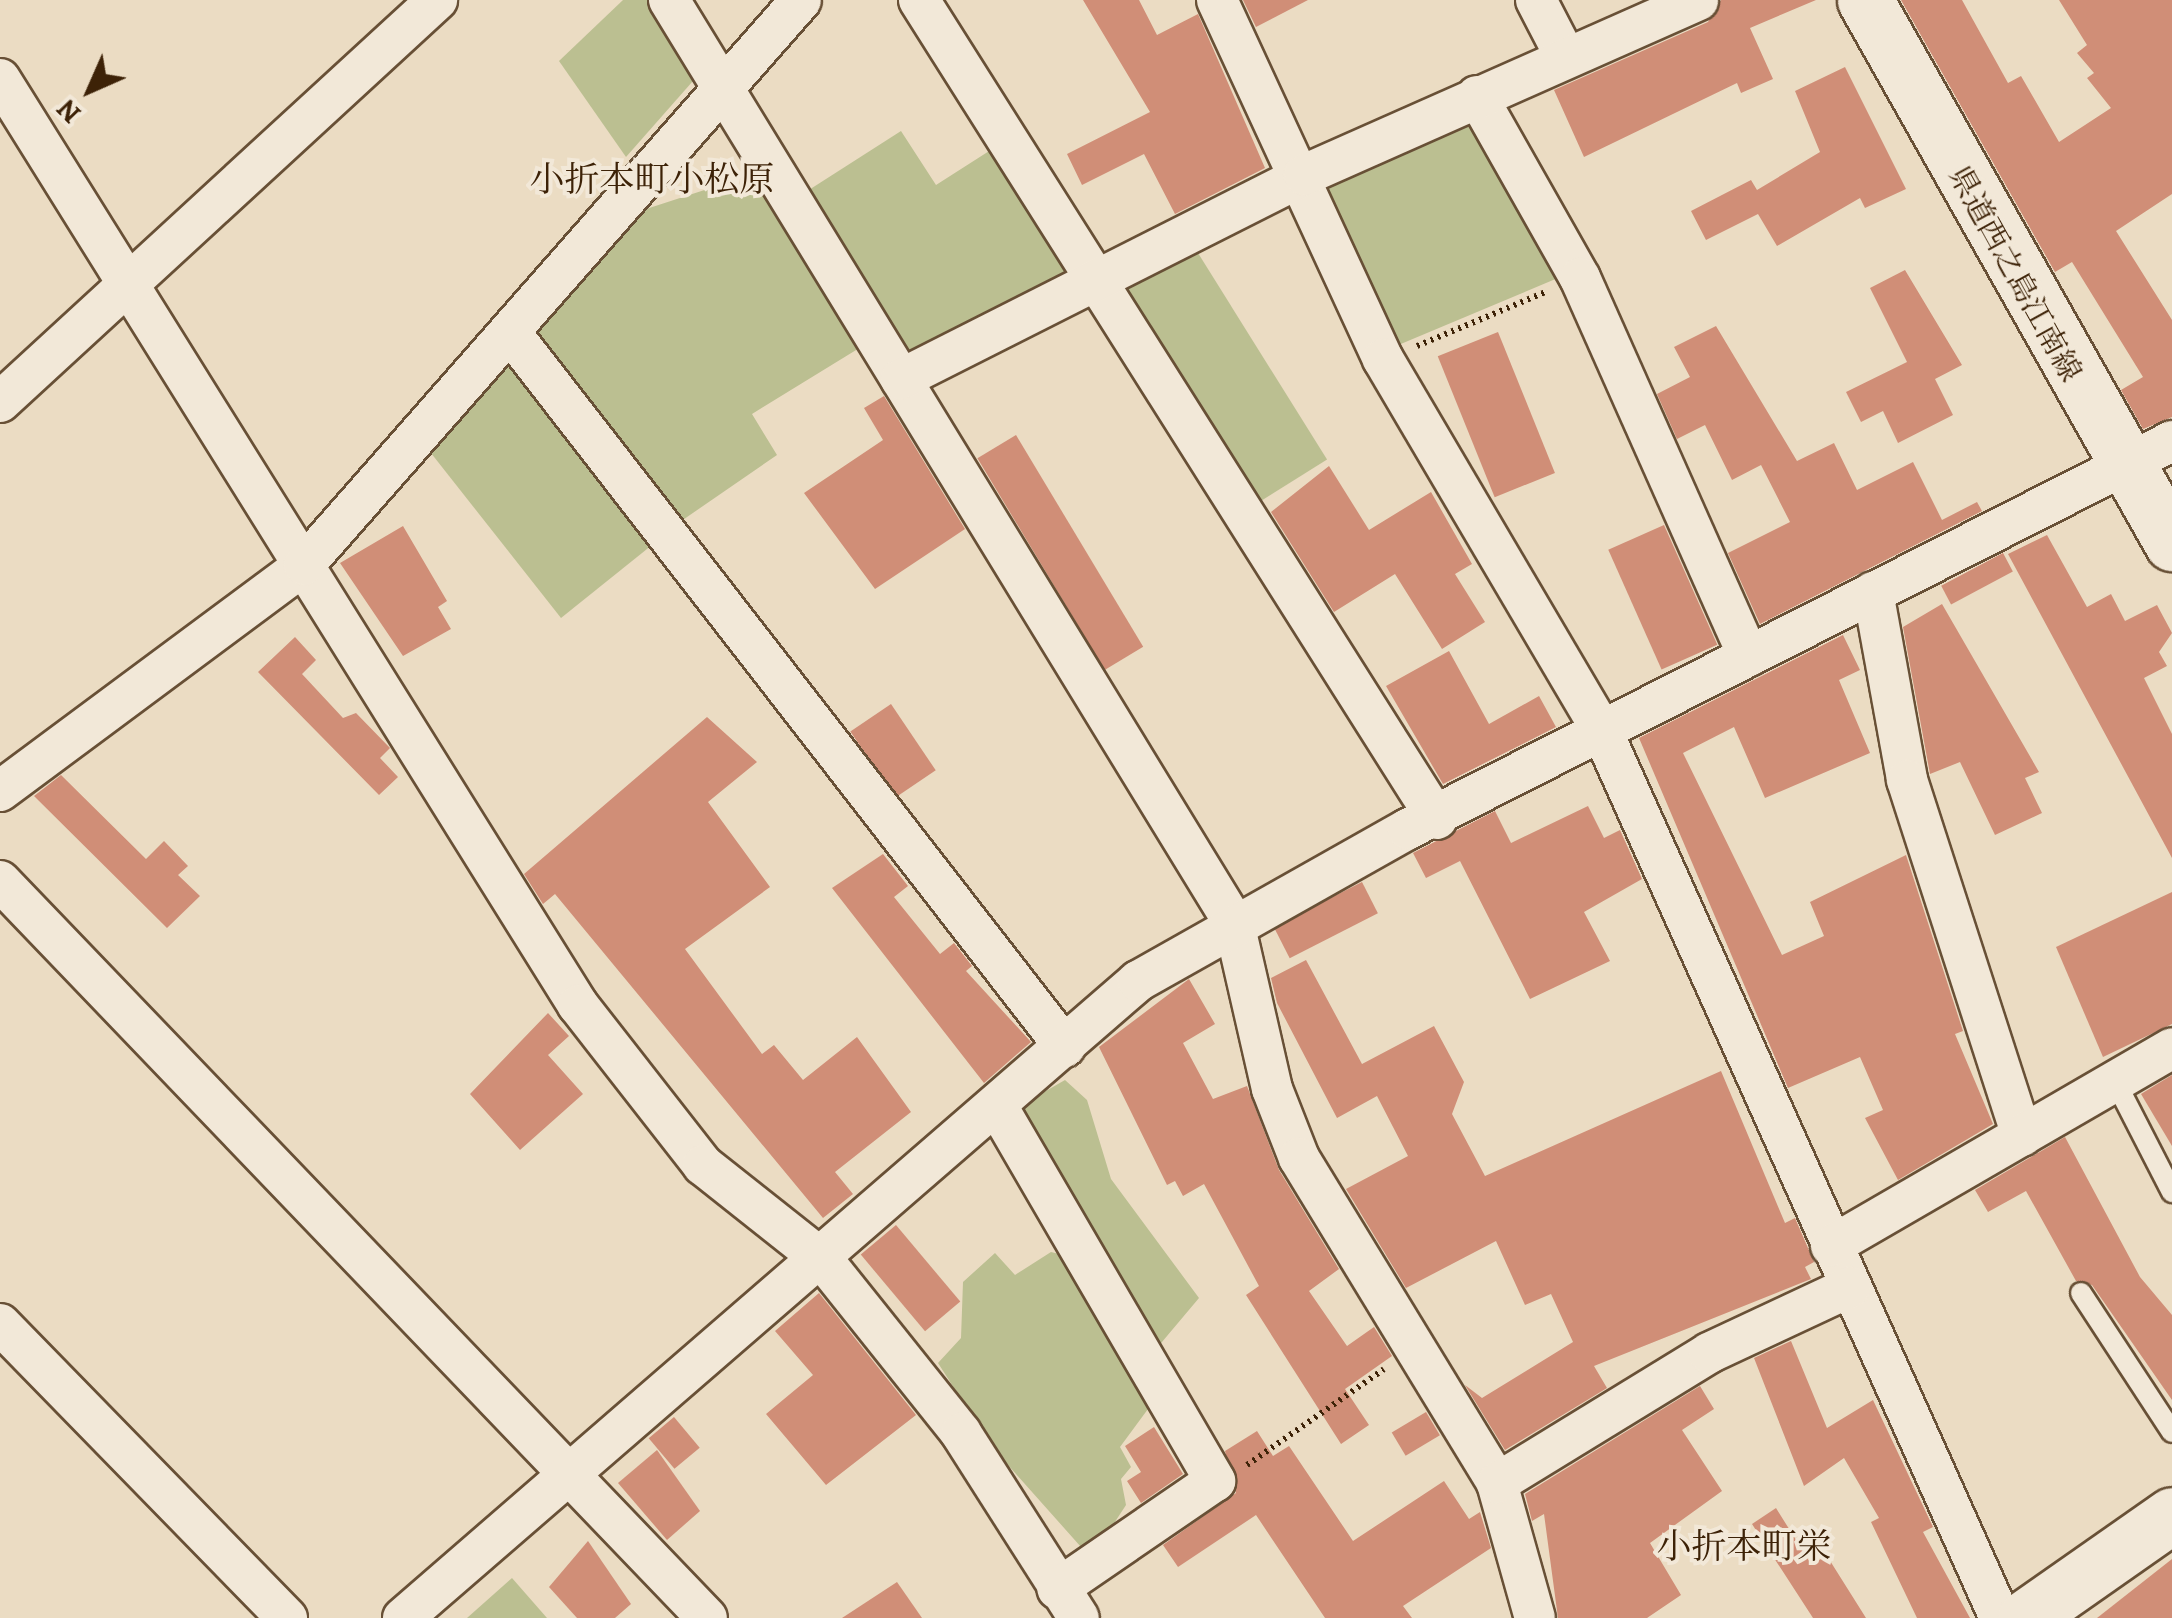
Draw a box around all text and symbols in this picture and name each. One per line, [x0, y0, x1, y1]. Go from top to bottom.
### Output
north arrow [40, 40, 140, 140]
text: N [48, 91, 89, 132]
district label: 小折本町小松原 [530, 158, 774, 200]
street label: 県道西之島江南線 [1941, 160, 2089, 388]
district label: 小折本町栄 [1657, 1525, 1831, 1567]

